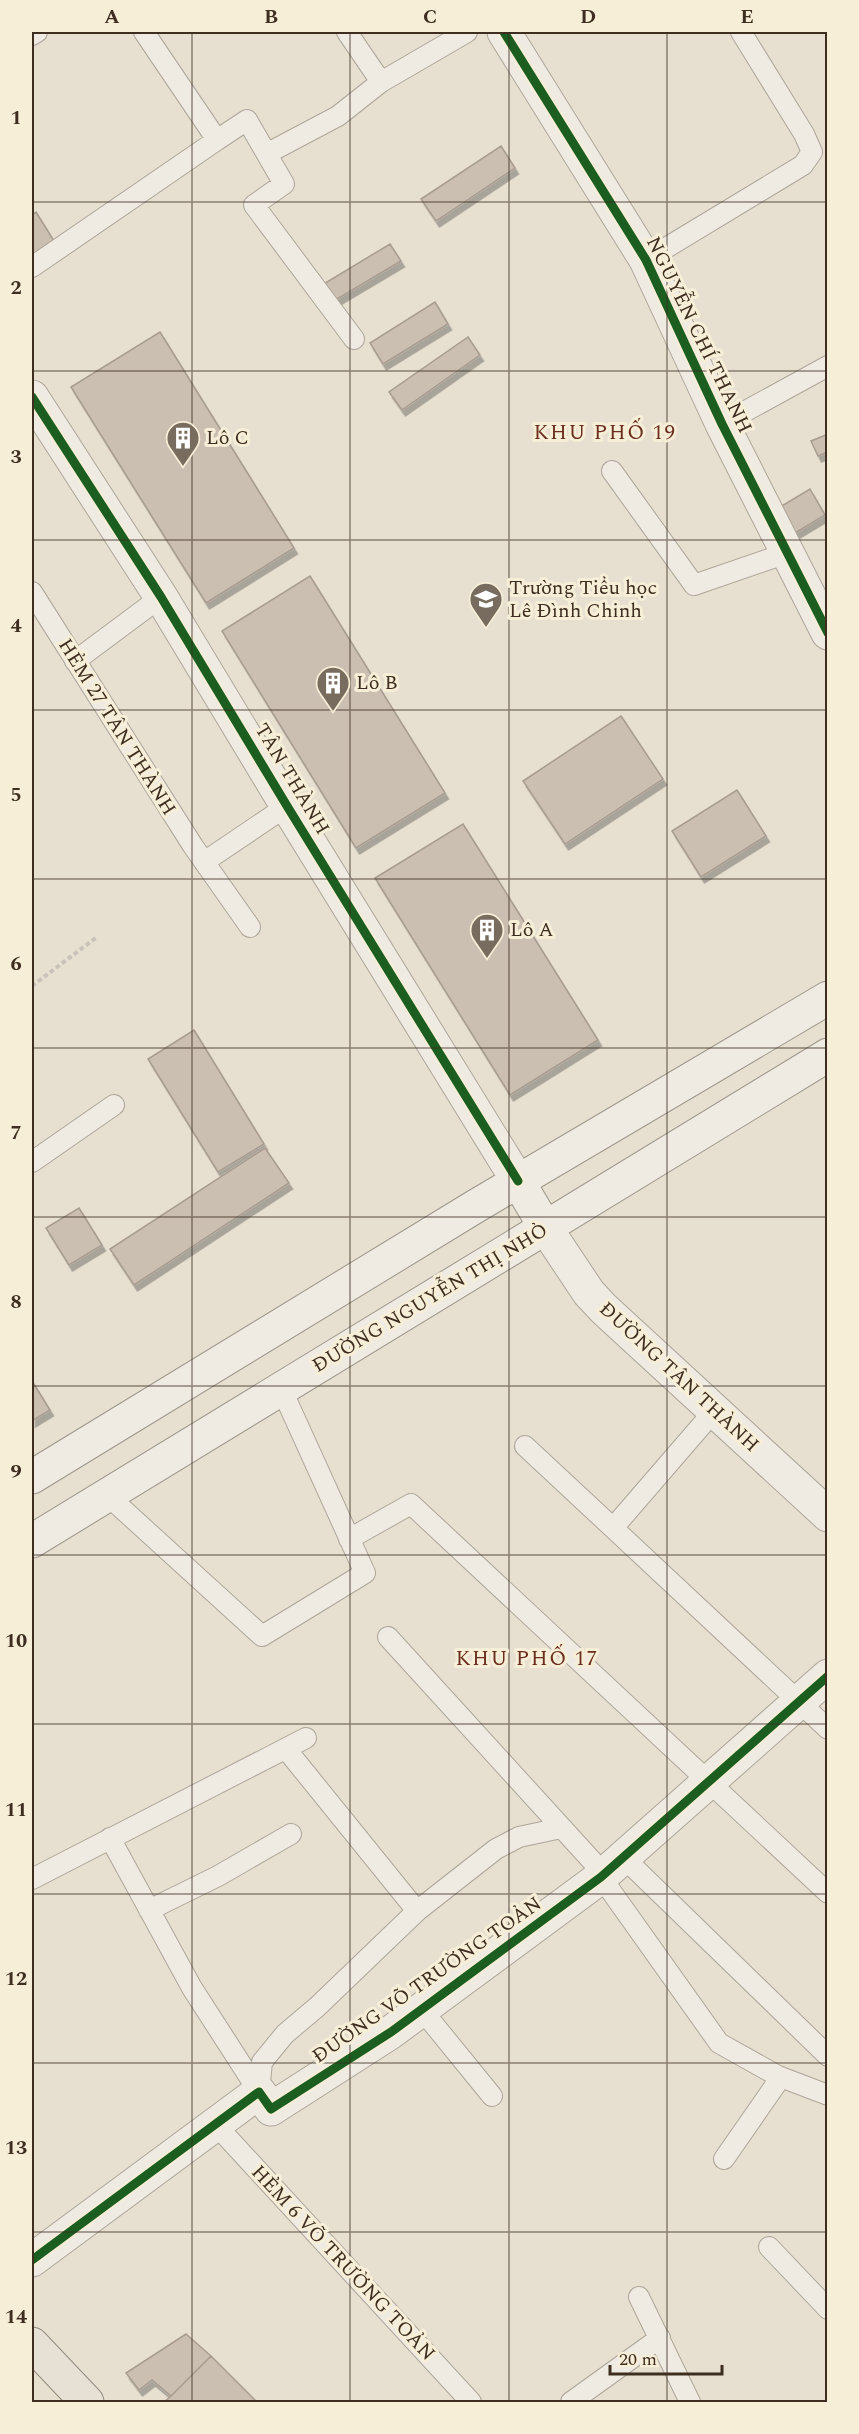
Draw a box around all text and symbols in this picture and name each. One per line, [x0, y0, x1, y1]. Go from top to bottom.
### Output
text: A [104, 2, 120, 32]
text: B [264, 2, 278, 32]
text: C [423, 2, 437, 32]
text: D [580, 2, 596, 32]
text: E [740, 2, 754, 32]
text: 1 [10, 103, 22, 133]
street label: NGUYỄN CHÍ THANH [638, 231, 760, 439]
text: 2 [10, 273, 22, 303]
district label: KHU PHỐ 19 [534, 417, 676, 449]
building icon: Lô C [165, 420, 201, 467]
place label: Lô C [206, 423, 249, 453]
text: 3 [10, 442, 22, 472]
place label: Trường Tiểu học Lê Đình Chinh [509, 573, 657, 626]
school or university icon: Trường Tiểu học Lê Đình Chinh [468, 581, 504, 628]
text: 4 [10, 611, 22, 641]
street label: HẺM 27 TÂN THÀNH [50, 633, 184, 821]
building icon: Lô B [315, 665, 351, 712]
place label: Lô B [356, 668, 398, 698]
street label: TÂN THÀNH [247, 717, 337, 841]
text: 5 [10, 780, 22, 810]
building icon: Lô A [469, 912, 505, 959]
place label: Lô A [510, 915, 553, 945]
text: 6 [10, 949, 22, 979]
text: 7 [10, 1118, 22, 1148]
street label: ĐƯỜNG NGUYỄN THỊ NHỎ [306, 1216, 554, 1380]
text: 8 [10, 1287, 22, 1317]
street label: ĐƯỜNG TÂN THÀNH [592, 1295, 766, 1459]
text: 9 [10, 1457, 22, 1487]
text: 10 [5, 1626, 27, 1656]
district label: KHU PHỐ 17 [456, 1643, 598, 1675]
text: 11 [5, 1795, 27, 1825]
street label: ĐƯỜNG VÕ TRƯỜNG TOẢN [306, 1889, 548, 2071]
text: 12 [5, 1964, 27, 1994]
text: 13 [5, 2133, 27, 2163]
street label: HẺM 6 VÕ TRƯỜNG TOẢN [244, 2158, 442, 2368]
text: 14 [5, 2302, 27, 2332]
scale bar [610, 2338, 722, 2376]
text: 20 m [619, 2346, 657, 2373]

